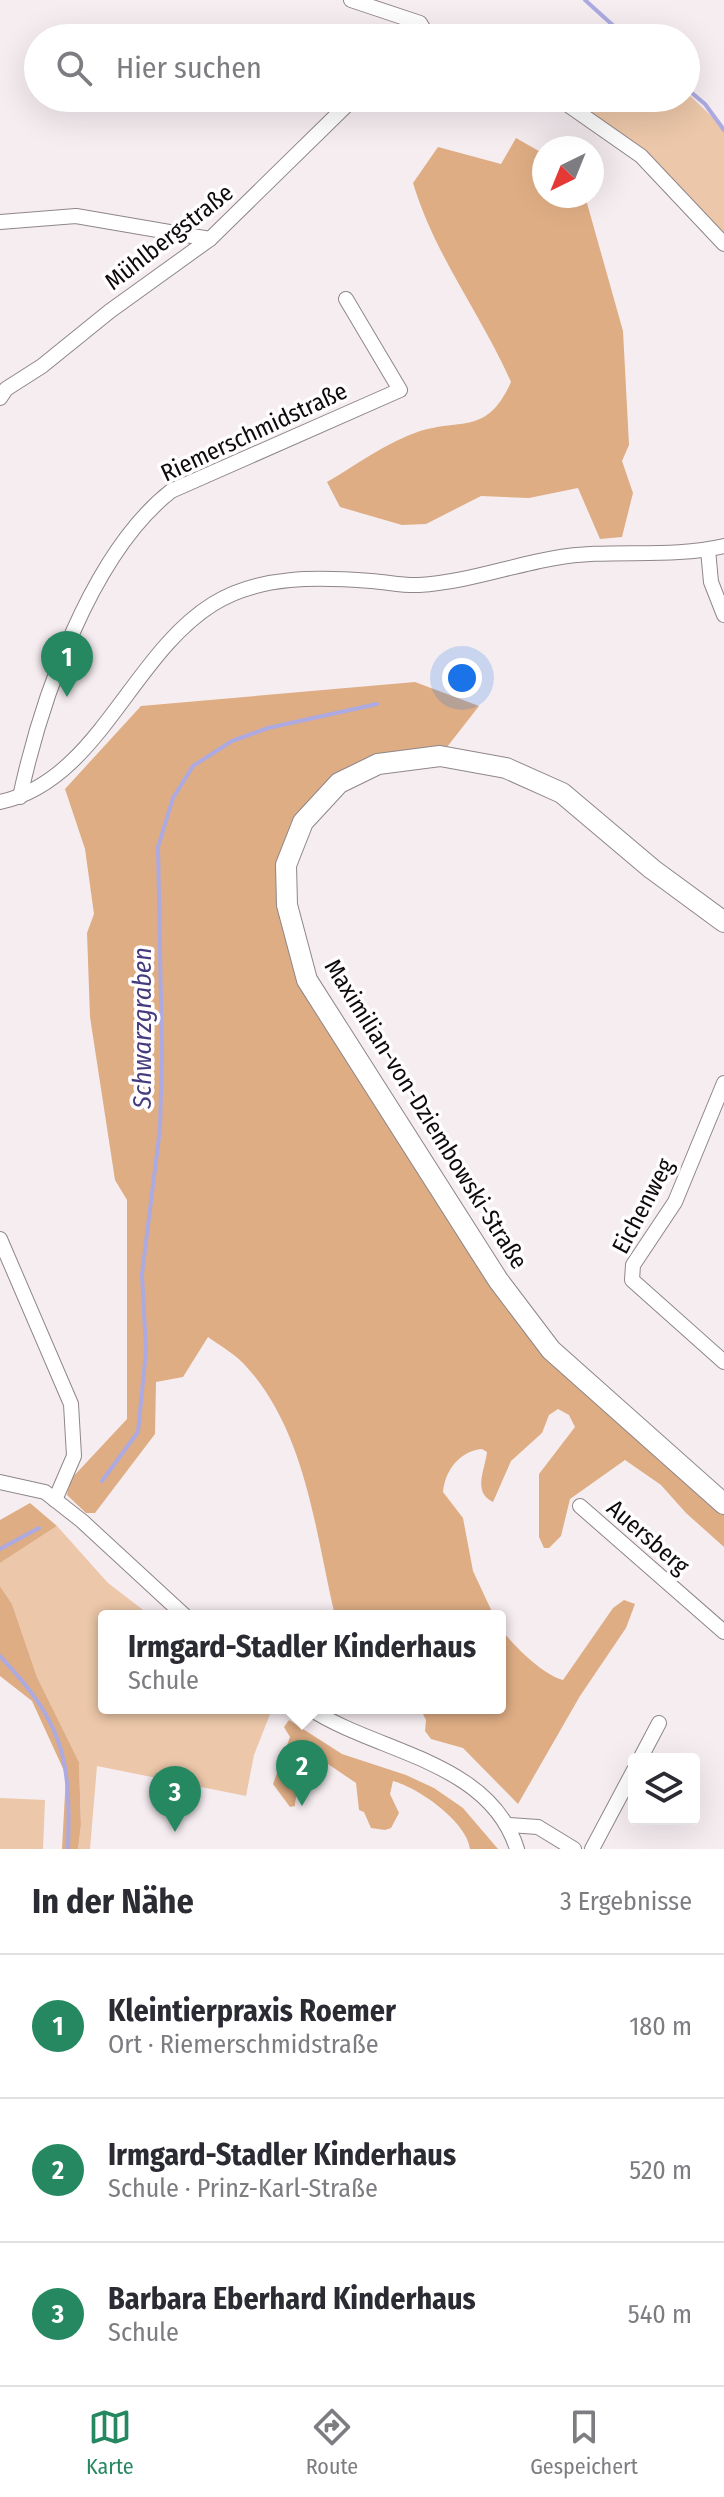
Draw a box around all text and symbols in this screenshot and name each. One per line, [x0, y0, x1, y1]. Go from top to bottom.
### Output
search box [24, 24, 700, 112]
icon: search [52, 46, 96, 90]
text: Hier suchen [116, 50, 262, 86]
north arrow [532, 136, 604, 208]
street label: Mühlbergstraße [99, 178, 239, 296]
street label: Riemerschmidstraße [157, 377, 351, 487]
pin: 1 [41, 631, 93, 697]
your location [442, 658, 482, 698]
water label: Schwarzgraben [127, 947, 158, 1110]
street label: Maximilian-von-Dziembowski-Straße [319, 954, 533, 1274]
street label: Eichenweg [606, 1153, 680, 1258]
street label: Auersberg [601, 1494, 695, 1581]
popup [98, 1610, 506, 1714]
text: Irmgard-Stadler Kinderhaus [128, 1629, 476, 1665]
text: Schule [128, 1665, 199, 1696]
pin: 2 [276, 1740, 328, 1806]
map controls [628, 1753, 700, 1825]
button: layers [628, 1753, 700, 1825]
pin: 3 [149, 1766, 201, 1832]
text: In der Nähe [32, 1881, 194, 1922]
text: 3 Ergebnisse [560, 1886, 692, 1917]
text: Kleintierpraxis Roemer [108, 1993, 396, 2029]
text: 1 [53, 2011, 64, 2042]
text: 180 m [629, 2011, 692, 2042]
text: Ort · Riemerschmidstraße [108, 2029, 379, 2060]
text: Irmgard-Stadler Kinderhaus [108, 2137, 456, 2173]
text: 2 [52, 2155, 64, 2186]
text: 520 m [629, 2155, 692, 2186]
text: Schule · Prinz-Karl-Straße [108, 2173, 378, 2204]
text: Barbara Eberhard Kinderhaus [108, 2281, 476, 2317]
text: 3 [52, 2299, 64, 2330]
text: 540 m [628, 2299, 692, 2330]
text: Schule [108, 2317, 179, 2348]
tab: Karte [86, 2405, 134, 2480]
tab: Route [306, 2405, 358, 2480]
tab: Gespeichert [530, 2405, 638, 2480]

